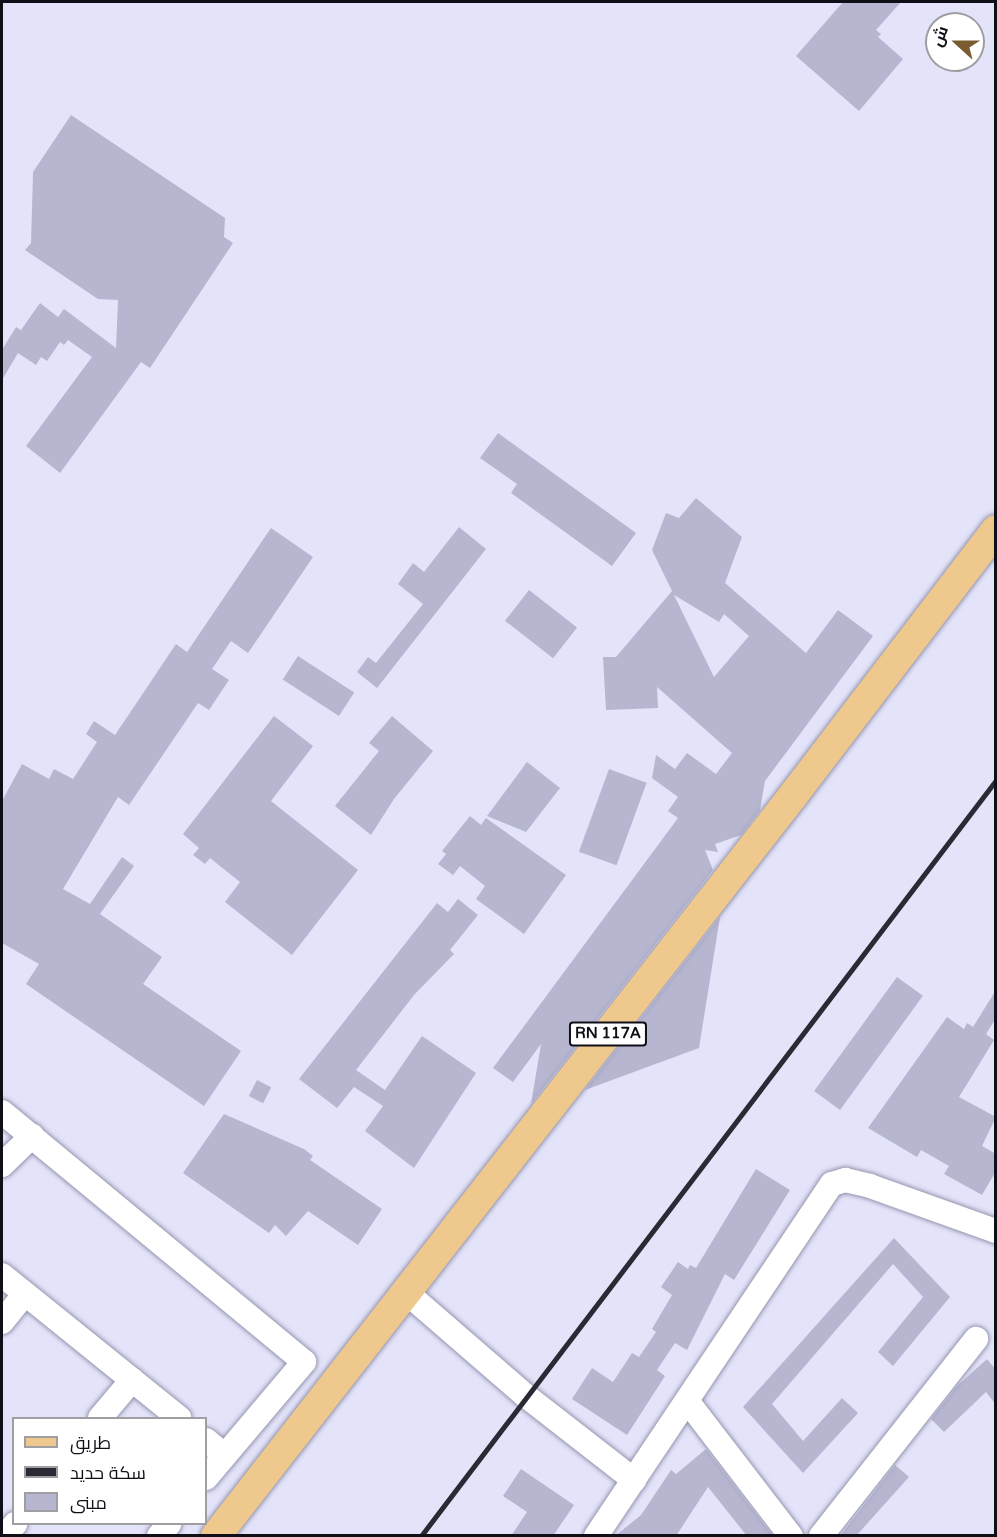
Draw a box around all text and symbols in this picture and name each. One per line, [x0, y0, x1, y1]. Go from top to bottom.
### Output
north arrow [925, 12, 985, 72]
text: ش [927, 23, 953, 49]
road number: RN 117A [568, 1022, 648, 1046]
legend [12, 1417, 207, 1525]
text: طريق [70, 1432, 111, 1454]
text: سكة حديد [70, 1462, 146, 1484]
text: مبنى [70, 1492, 107, 1514]

